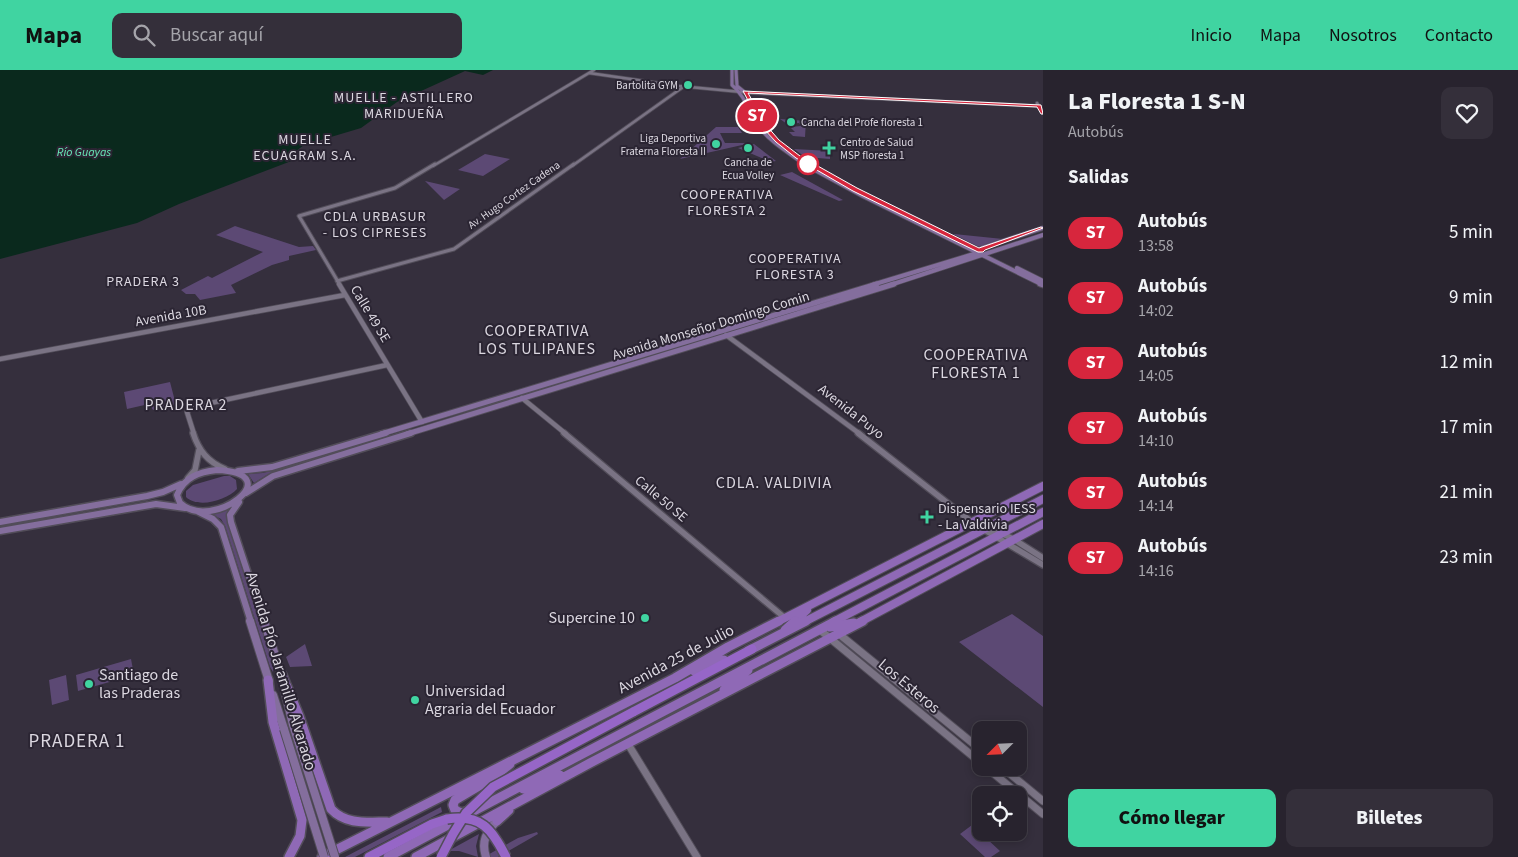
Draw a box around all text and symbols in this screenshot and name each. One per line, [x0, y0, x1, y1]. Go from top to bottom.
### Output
search box [112, 13, 462, 58]
text: Mapa [25, 18, 82, 53]
icon: search [130, 21, 158, 49]
text: Buscar aquí [170, 22, 263, 49]
text: Inicio [1191, 23, 1232, 48]
text: Mapa [1260, 23, 1301, 48]
text: Nosotros [1329, 23, 1397, 48]
text: Contacto [1425, 23, 1493, 48]
place label: Bartolita GYM [616, 78, 678, 93]
marker: Bartolita GYM [682, 79, 694, 91]
text: La Floresta 1 S-N [1068, 84, 1246, 119]
button: heart [1441, 87, 1493, 139]
district label: MUELLE - ASTILLERO MARIDUEÑA [334, 88, 474, 124]
line badge: S7 [734, 100, 780, 132]
text: S7 [747, 103, 767, 128]
place label: Cancha del Profe floresta 1 [801, 115, 923, 130]
marker: Cancha del Profe floresta 1 [785, 116, 797, 128]
text: Autobús [1068, 121, 1123, 143]
district label: MUELLE ECUAGRAM S.A. [253, 130, 357, 166]
place label: Liga Deportiva Fraterna Floresta II [620, 131, 706, 159]
place label: Centro de Salud MSP floresta 1 [840, 135, 913, 163]
marker: Liga Deportiva Fraterna Floresta II [710, 138, 722, 150]
marker: Centro de Salud MSP floresta 1 [822, 141, 836, 155]
marker: Cancha de Ecua Volley [742, 142, 754, 154]
water label: Río Guayas [57, 144, 111, 161]
unlabelled marker [797, 153, 819, 175]
place label: Cancha de Ecua Volley [722, 155, 774, 183]
street label: Av. Hugo Cortez Cadena [465, 158, 563, 232]
text: Salidas [1068, 164, 1129, 191]
district label: COOPERATIVA FLORESTA 2 [680, 185, 774, 221]
district label: CDLA URBASUR - LOS CIPRESES [323, 207, 427, 243]
text: Autobús [1138, 208, 1207, 235]
text: 5 min [1449, 219, 1493, 246]
text: S7 [1086, 220, 1105, 245]
text: 13:58 [1138, 235, 1174, 257]
district label: COOPERATIVA FLORESTA 3 [748, 249, 842, 285]
district label: PRADERA 3 [106, 272, 180, 292]
text: Autobús [1138, 273, 1207, 300]
street label: Calle 49 SE [345, 282, 395, 346]
text: 9 min [1449, 284, 1493, 311]
text: S7 [1086, 285, 1105, 310]
street label: Avenida Monseñor Domingo Comin [610, 286, 812, 366]
street label: Avenida 10B [134, 300, 208, 332]
text: 14:02 [1138, 300, 1174, 322]
district label: COOPERATIVA LOS TULIPANES [478, 320, 596, 360]
text: Autobús [1138, 338, 1207, 365]
district label: COOPERATIVA FLORESTA 1 [924, 344, 1028, 384]
text: 12 min [1439, 349, 1493, 376]
text: S7 [1086, 350, 1105, 375]
text: 14:05 [1138, 365, 1174, 387]
street label: Avenida Puyo [814, 380, 888, 444]
district label: PRADERA 2 [145, 394, 227, 416]
text: Autobús [1138, 403, 1207, 430]
text: 17 min [1439, 414, 1493, 441]
text: S7 [1086, 415, 1105, 440]
text: 14:10 [1138, 430, 1174, 452]
text: Autobús [1138, 468, 1207, 495]
street label: Calle 50 SE [630, 471, 692, 527]
district label: CDLA. VALDIVIA [716, 472, 832, 494]
text: 21 min [1439, 479, 1493, 506]
text: S7 [1086, 480, 1105, 505]
text: 14:14 [1138, 495, 1174, 517]
place label: Dispensario IESS - La Valdivia [938, 499, 1036, 535]
marker: Dispensario IESS - La Valdivia [920, 510, 934, 524]
text: Autobús [1138, 533, 1207, 560]
text: 23 min [1439, 544, 1493, 571]
text: S7 [1086, 545, 1105, 570]
text: 14:16 [1138, 560, 1174, 582]
street label: Avenida Pío Jaramillo Alvarado [240, 569, 322, 773]
place label: Supercine 10 [549, 607, 635, 629]
marker: Supercine 10 [639, 612, 651, 624]
street label: Avenida 25 de Julio [614, 619, 738, 699]
street label: Los Esteros [873, 654, 945, 719]
place label: Santiago de las Praderas [99, 664, 180, 704]
marker: Santiago de las Praderas [83, 678, 95, 690]
place label: Universidad Agraria del Ecuador [425, 680, 556, 720]
marker: Universidad Agraria del Ecuador [409, 694, 421, 706]
north arrow [972, 721, 1028, 776]
map controls [972, 721, 1027, 841]
district label: PRADERA 1 [29, 728, 125, 755]
button: locate [972, 786, 1027, 841]
button: Cómo llegar [1068, 789, 1276, 847]
button: Billetes [1286, 789, 1493, 847]

